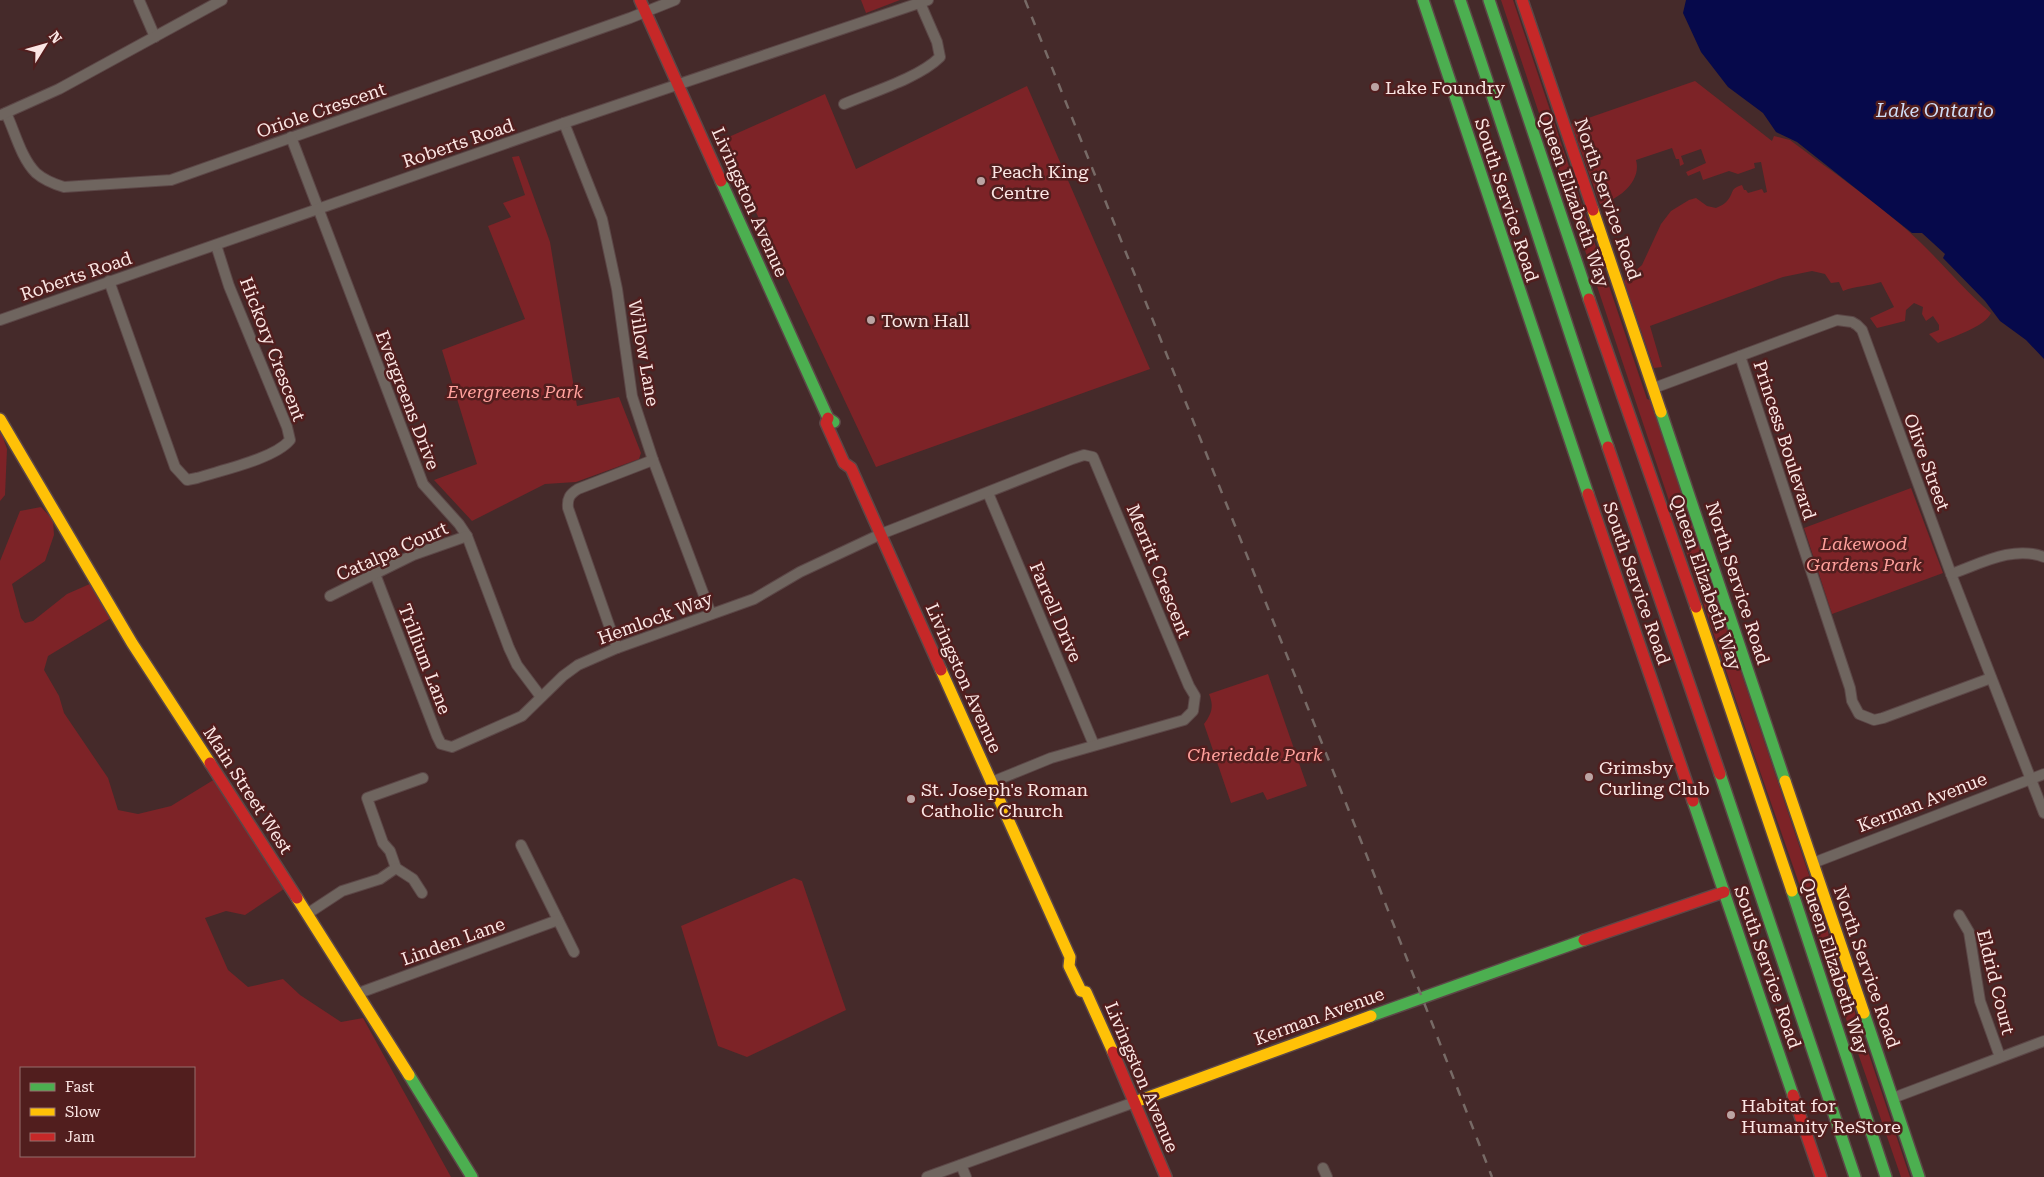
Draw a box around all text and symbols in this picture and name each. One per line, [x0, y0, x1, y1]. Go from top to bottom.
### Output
north arrow [20, 20, 70, 70]
text: N [46, 28, 65, 46]
place label: Lake Foundry [1385, 77, 1506, 98]
street label: Oriole Crescent [254, 78, 389, 142]
marker: Lake Foundry [1369, 81, 1381, 93]
water label: Lake Ontario [1875, 99, 1994, 122]
street label: Queen Elizabeth Way [1534, 108, 1614, 290]
street label: Roberts Road [400, 114, 517, 172]
street label: North Service Road [1570, 115, 1646, 283]
street label: South Service Road [1471, 116, 1543, 285]
street label: Livingston Avenue [708, 124, 793, 280]
place label: Peach King Centre [991, 161, 1089, 203]
marker: Peach King Centre [975, 175, 987, 187]
street label: Roberts Road [18, 247, 135, 305]
street label: Hickory Crescent [236, 274, 310, 424]
street label: Willow Lane [624, 298, 664, 408]
place label: Town Hall [881, 310, 970, 331]
marker: Town Hall [865, 314, 877, 326]
street label: Evergreens Drive [372, 327, 444, 473]
street label: Princess Boulevard [1749, 358, 1821, 523]
park label: Evergreens Park [446, 381, 583, 402]
street label: Olive Street [1900, 411, 1954, 514]
street label: Queen Elizabeth Way [1666, 491, 1746, 673]
street label: South Service Road [1599, 499, 1675, 668]
street label: North Service Road [1702, 499, 1774, 667]
street label: Merritt Crescent [1123, 501, 1196, 641]
street label: Catalpa Court [333, 517, 451, 585]
park label: Lakewood Gardens Park [1806, 533, 1922, 575]
street label: Farrell Drive [1025, 559, 1087, 665]
street label: Hemlock Way [595, 587, 716, 649]
street label: Livingston Avenue [922, 600, 1007, 756]
street label: Trillium Lane [394, 601, 456, 717]
street label: Main Street West [199, 722, 297, 858]
park label: Cheriedale Park [1187, 744, 1323, 765]
place label: Grimsby Curling Club [1599, 757, 1710, 799]
street label: Kerman Avenue [1854, 768, 1990, 836]
marker: Grimsby Curling Club [1583, 771, 1595, 783]
place label: St. Joseph's Roman Catholic Church [921, 779, 1088, 821]
marker: St. Joseph's Roman Catholic Church [905, 793, 917, 805]
street label: Queen Elizabeth Way [1797, 875, 1874, 1057]
street label: South Service Road [1730, 883, 1806, 1052]
street label: North Service Road [1829, 883, 1905, 1051]
street label: Linden Lane [398, 913, 508, 969]
street label: Eldrid Court [1973, 927, 2019, 1037]
street label: Kerman Avenue [1251, 983, 1387, 1049]
street label: Livingston Avenue [1101, 999, 1183, 1156]
legend [20, 1067, 195, 1157]
text: Fast [65, 1078, 95, 1096]
place label: Habitat for Humanity ReStore [1741, 1095, 1901, 1137]
text: Slow [65, 1103, 101, 1121]
marker: Habitat for Humanity ReStore [1725, 1109, 1737, 1121]
text: Jam [65, 1128, 95, 1146]

